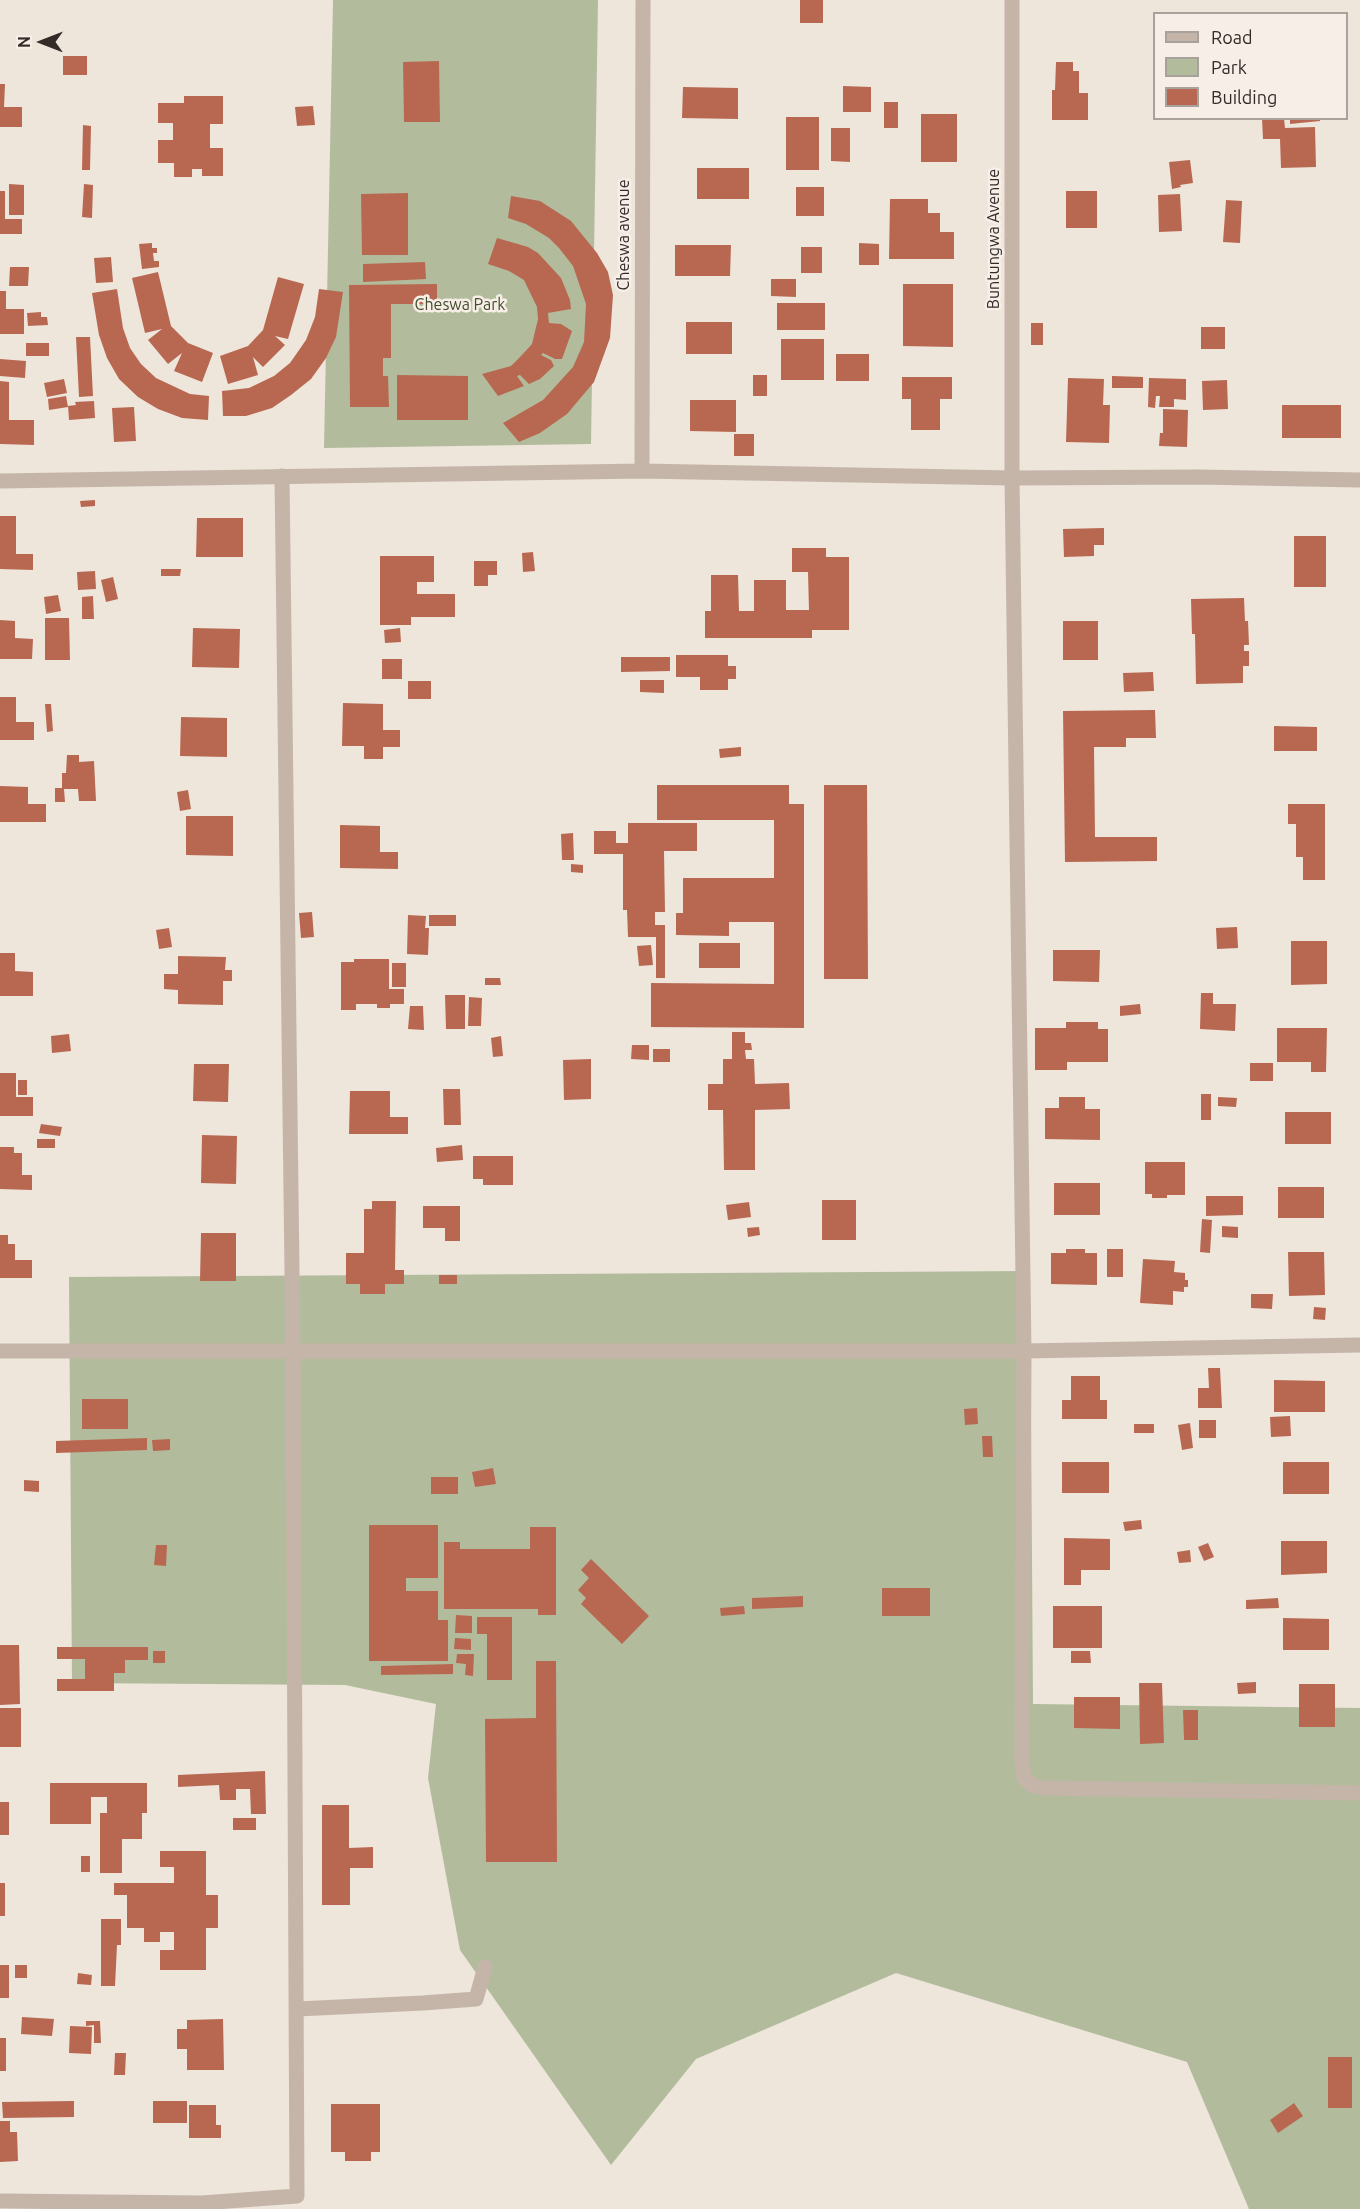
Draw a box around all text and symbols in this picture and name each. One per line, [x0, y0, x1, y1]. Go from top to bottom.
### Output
north arrow [12, 12, 72, 72]
legend [1153, 12, 1348, 120]
text: Road [1211, 27, 1253, 47]
text: N [15, 36, 33, 48]
text: Park [1211, 57, 1247, 77]
text: Building [1211, 87, 1277, 107]
street label: Buntungwa Avenue [984, 169, 1004, 309]
street label: Cheswa avenue [614, 180, 634, 290]
park label: Cheswa Park [415, 295, 505, 315]

